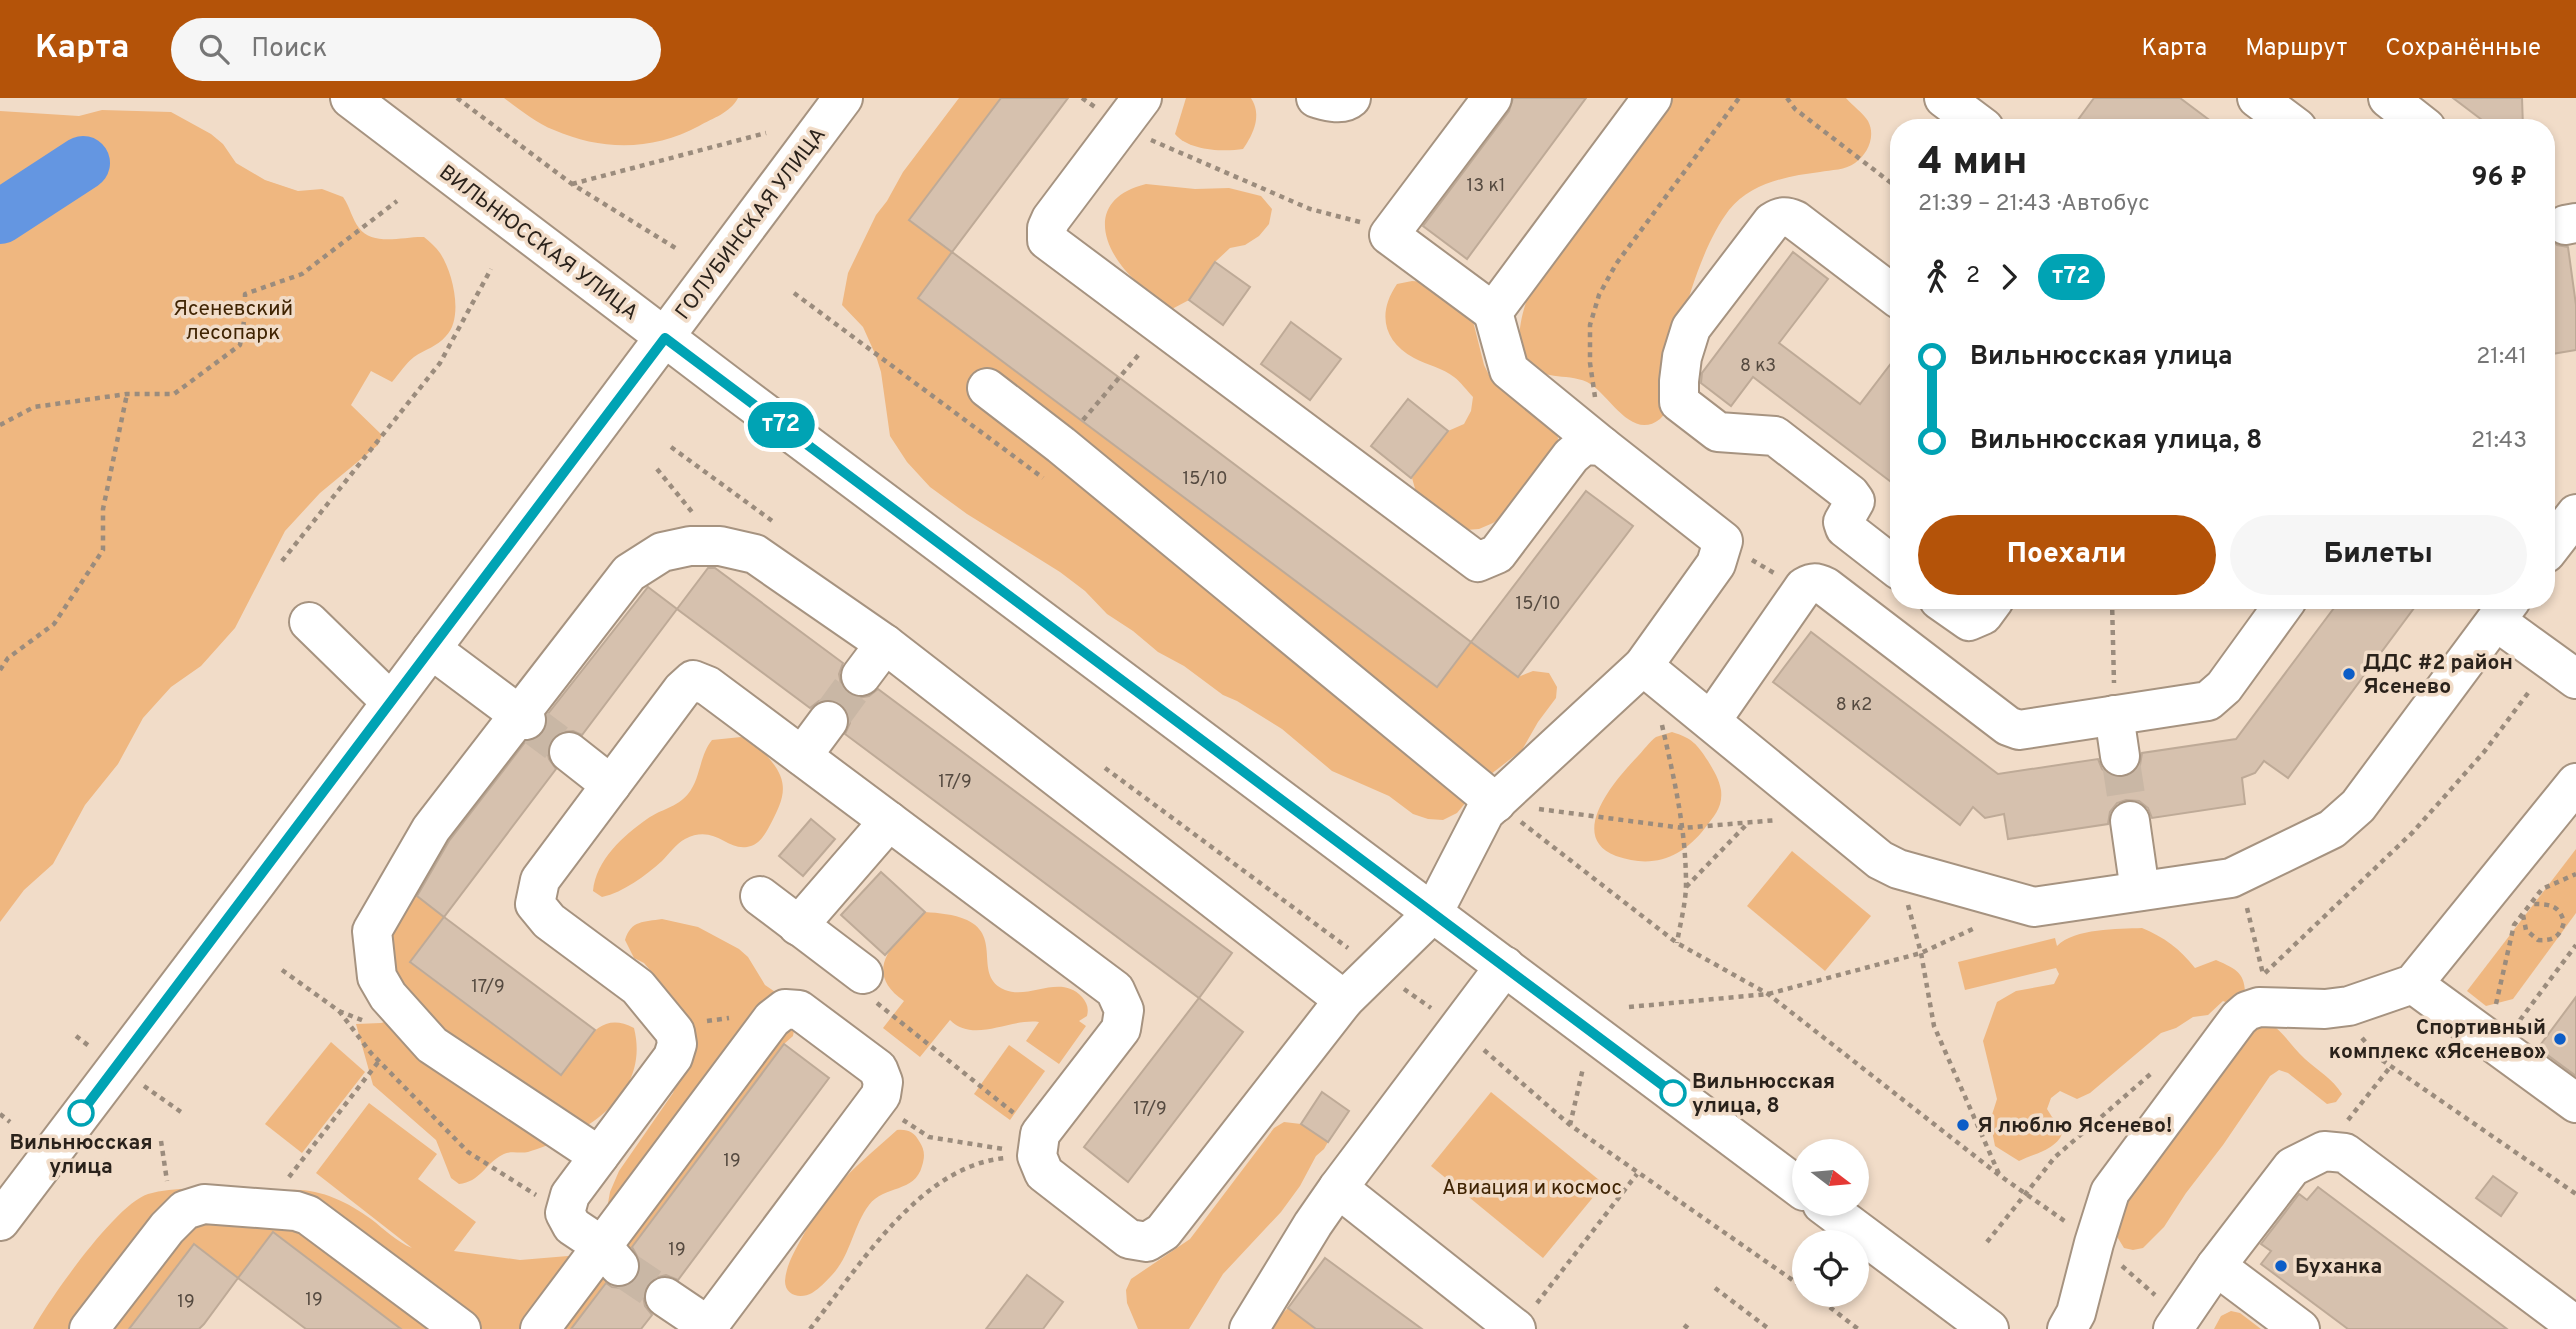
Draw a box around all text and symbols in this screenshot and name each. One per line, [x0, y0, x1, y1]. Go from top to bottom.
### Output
search box [171, 18, 661, 81]
text: Карта [35, 28, 129, 70]
icon: search [195, 30, 233, 68]
text: Поиск [251, 33, 327, 66]
text: Карта [2141, 34, 2207, 64]
text: Маршрут [2245, 34, 2347, 64]
text: Сохранённые [2385, 34, 2541, 64]
street label: ГОЛУБИНСКАЯ УЛИЦА [670, 122, 832, 325]
text: 4 мин [1918, 139, 2027, 188]
street label: ВИЛЬНЮССКАЯ УЛИЦА [433, 160, 643, 327]
text: 96 ₽ [2471, 162, 2527, 195]
house number: 13 к1 [1467, 175, 1505, 198]
text: 21:39 – 21:43 · Автобус [1918, 190, 2150, 219]
icon: walk [1918, 258, 1956, 296]
icon: forward [1990, 258, 2028, 296]
text: 2 [1966, 262, 1980, 291]
text: т72 [2052, 262, 2091, 292]
park label: Ясеневский лесопарк [173, 296, 293, 347]
text: Вильнюсская улица [1970, 341, 2233, 374]
text: 21:41 [2476, 343, 2527, 372]
house number: 8 к3 [1740, 355, 1776, 378]
line badge: т72 [741, 402, 821, 448]
text: т72 [762, 410, 800, 440]
text: Вильнюсская улица, 8 [1970, 425, 2262, 458]
text: 21:43 [2471, 427, 2527, 456]
house number: 15/10 [1183, 468, 1227, 491]
button: Поехали [1918, 515, 2216, 595]
button: Билеты [2230, 515, 2527, 595]
house number: 15/10 [1516, 593, 1560, 616]
place label: ДДС #2 район Ясенево [2363, 650, 2513, 701]
marker: ДДС #2 район Ясенево [2341, 666, 2357, 682]
house number: 8 к2 [1836, 694, 1872, 717]
house number: 17/9 [938, 771, 972, 794]
house number: 17/9 [471, 976, 505, 999]
place label: Спортивный комплекс «Ясенево» [2329, 1015, 2546, 1066]
marker: Спортивный комплекс «Ясенево» [2552, 1031, 2568, 1047]
place label: Вильнюсская улица, 8 [1692, 1069, 1835, 1120]
marker: Вильнюсская улица, 8 [1660, 1080, 1686, 1106]
house number: 17/9 [1133, 1098, 1167, 1121]
marker: Вильнюсская улица [68, 1100, 94, 1126]
place label: Я люблю Ясенево! [1977, 1113, 2172, 1140]
marker: Я люблю Ясенево! [1955, 1117, 1971, 1133]
place label: Вильнюсская улица [9, 1130, 153, 1181]
north arrow [1792, 1139, 1869, 1216]
map controls [1792, 1139, 1869, 1307]
house number: 19 [723, 1150, 741, 1173]
park label: Авиация и космос [1442, 1175, 1622, 1202]
button: locate [1792, 1230, 1869, 1307]
house number: 19 [668, 1239, 686, 1262]
place label: Буханка [2295, 1254, 2382, 1281]
marker: Буханка [2273, 1258, 2289, 1274]
house number: 19 [305, 1289, 323, 1312]
house number: 19 [177, 1291, 195, 1314]

